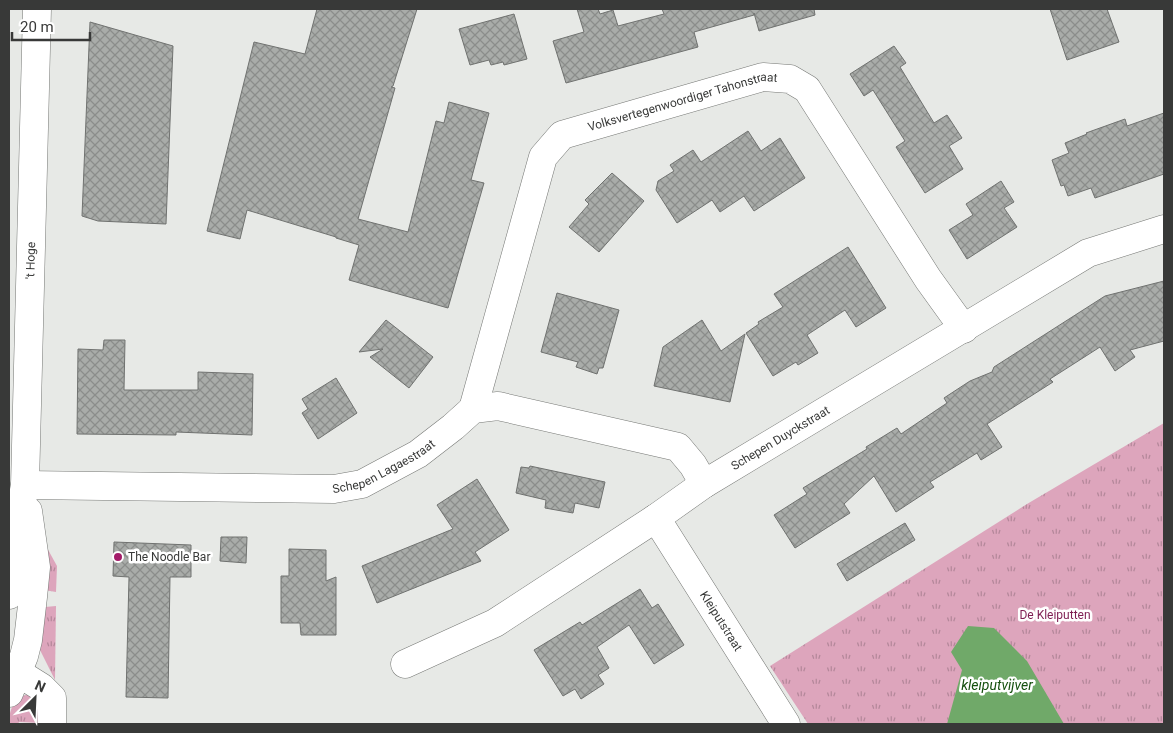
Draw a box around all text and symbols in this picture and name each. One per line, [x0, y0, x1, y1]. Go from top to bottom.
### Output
scale bar [12, 10, 90, 42]
text: 20 m [20, 18, 54, 36]
street label: Volksvertegenwoordiger Tahonstraat [586, 70, 778, 134]
street label: 't Hoge [23, 242, 38, 279]
street label: Schepen Duyckstraat [728, 403, 832, 473]
street label: Schepen Lagaestraat [331, 437, 438, 496]
place label: The Noodle Bar [128, 550, 210, 564]
marker: The Noodle Bar [112, 551, 124, 563]
street label: Kleiputstraat [697, 589, 745, 654]
park label: De Kleiputten [1019, 608, 1091, 622]
north arrow [10, 673, 60, 723]
text: N [33, 677, 48, 695]
water label: kleiputvijver [961, 677, 1033, 693]

